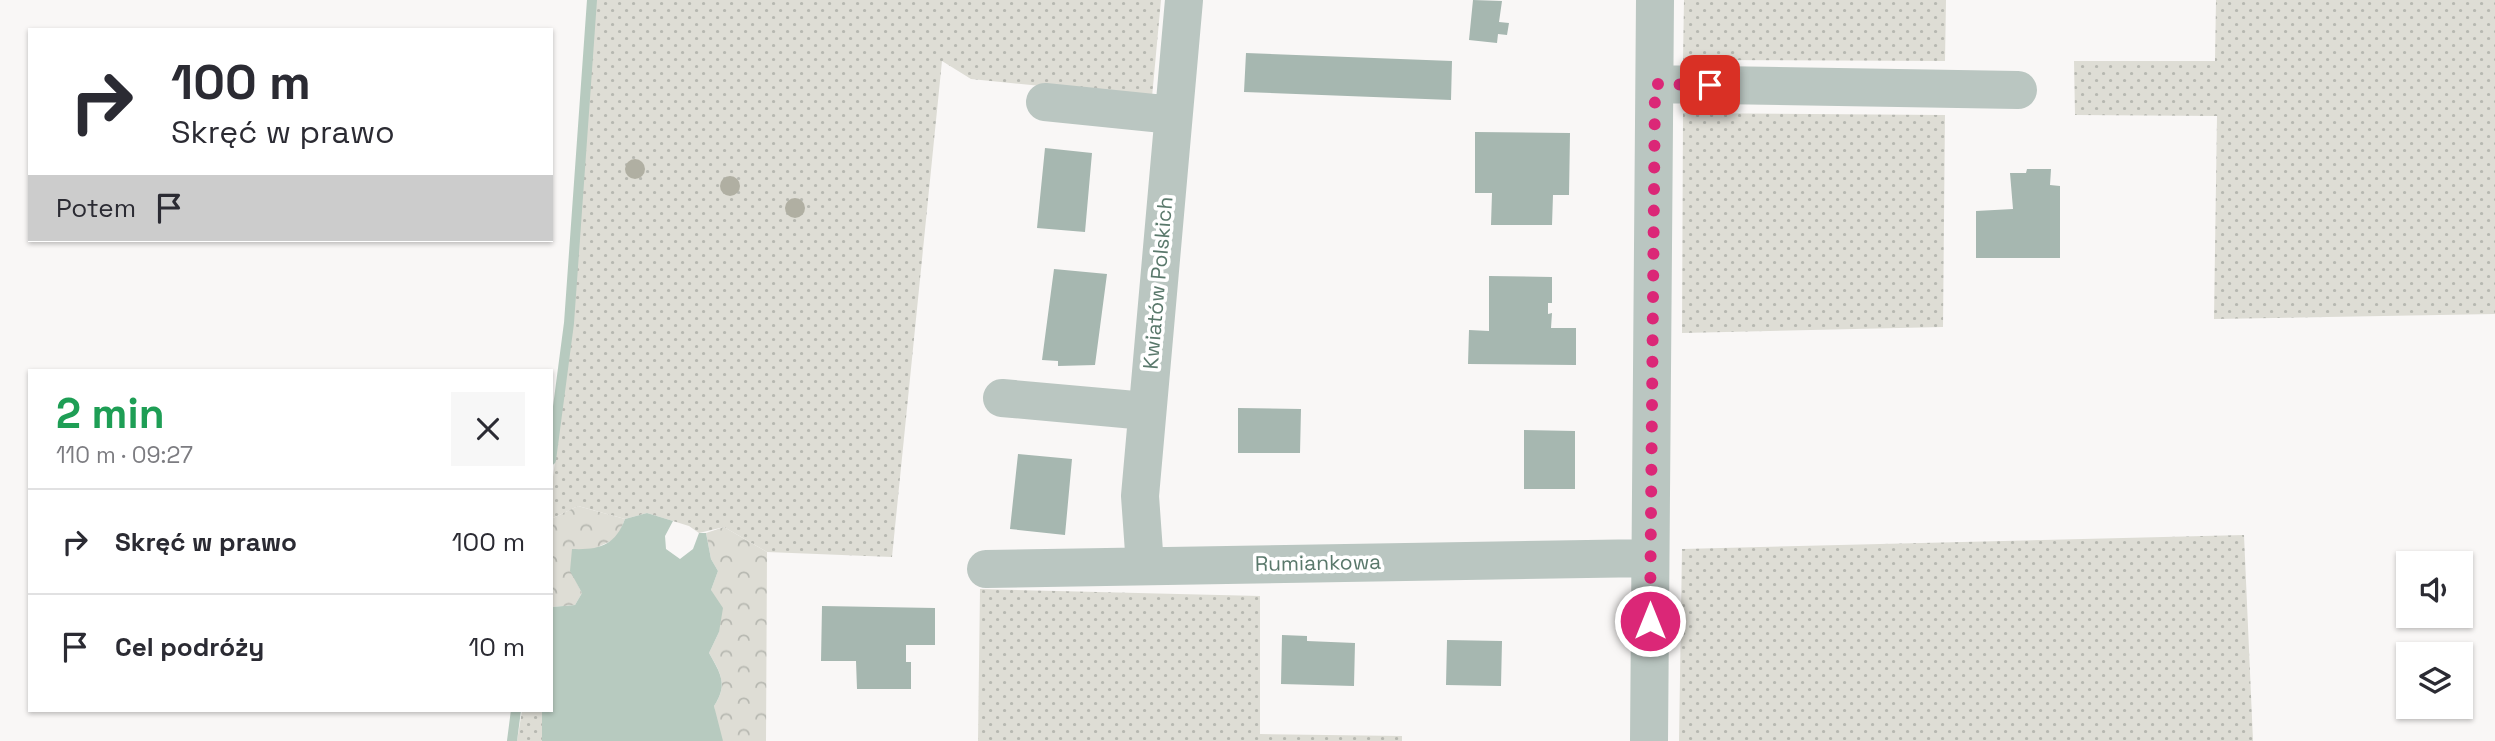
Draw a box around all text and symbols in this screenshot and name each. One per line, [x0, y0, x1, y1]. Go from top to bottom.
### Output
text: 100 m [171, 51, 311, 113]
pin [1680, 55, 1740, 115]
icon: right [56, 56, 147, 147]
icon: arrive [1691, 66, 1729, 104]
text: Skręć w prawo [171, 112, 395, 152]
icon: arrive [150, 189, 188, 227]
text: Potem [56, 191, 136, 225]
street label: Kwiatów Polskich [1136, 195, 1179, 370]
text: 2 min [56, 387, 165, 440]
button: close [451, 392, 525, 466]
text: 110 m · 09:27 [56, 440, 193, 470]
icon: right [56, 523, 94, 561]
text: Skręć w prawo [115, 525, 297, 559]
text: 100 m [452, 525, 525, 559]
street label: Rumiankowa [1255, 548, 1381, 577]
map controls [2396, 551, 2473, 719]
button: sound [2396, 551, 2473, 628]
position arrow [1613, 584, 1687, 658]
icon: arrive [56, 628, 94, 666]
text: Cel podróży [115, 630, 264, 664]
text: 10 m [468, 630, 525, 664]
button: layers [2396, 642, 2473, 719]

